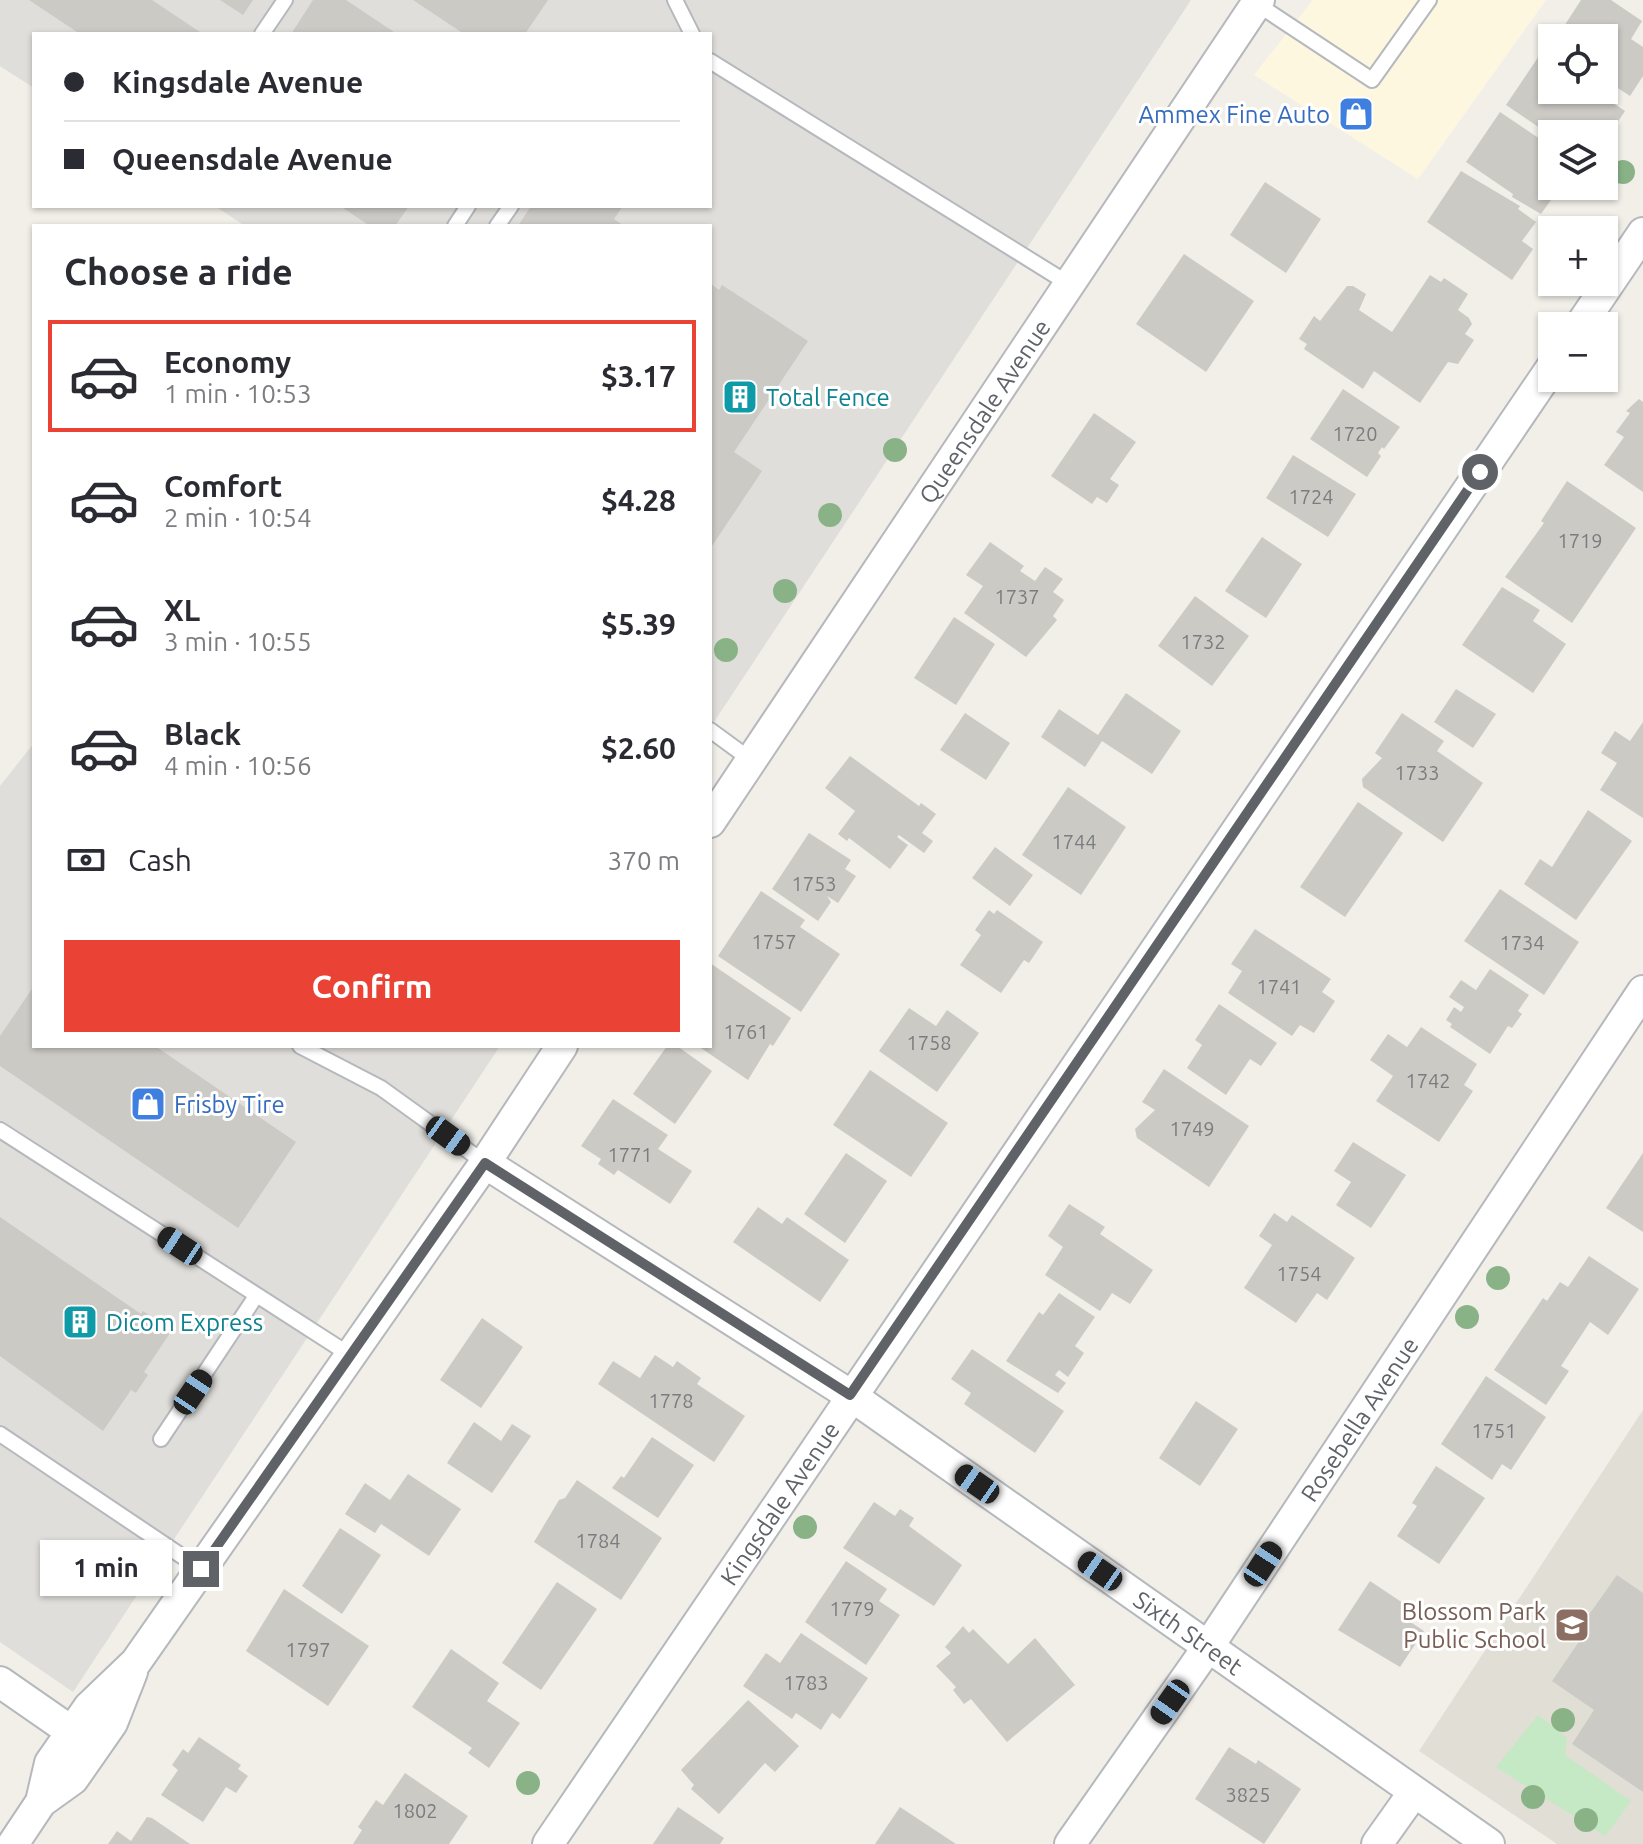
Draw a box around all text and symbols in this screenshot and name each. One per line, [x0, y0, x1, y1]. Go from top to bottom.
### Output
map controls [1538, 24, 1618, 392]
button: locate [1538, 24, 1618, 104]
text: Kingsdale Avenue [112, 65, 363, 99]
shop icon: Ammex Fine Auto [1337, 95, 1375, 133]
place label: Ammex Fine Auto [1138, 101, 1330, 128]
button: layers [1538, 120, 1618, 200]
text: Queensdale Avenue [112, 142, 393, 176]
button: + [1538, 216, 1618, 296]
text: Choose a ride [64, 251, 293, 292]
button: − [1538, 312, 1618, 392]
street label: Queensdale Avenue [913, 314, 1055, 508]
icon: car [68, 340, 140, 412]
text: Economy [164, 345, 291, 379]
text: $3.17 [601, 359, 676, 393]
building icon: Total Fence [721, 378, 759, 416]
text: 1 min · 10:53 [164, 379, 312, 408]
place label: Total Fence [766, 384, 890, 411]
house number: 1720 [1332, 422, 1378, 445]
route start [1462, 454, 1498, 490]
icon: car [68, 464, 140, 536]
text: Comfort [164, 469, 282, 503]
text: $4.28 [601, 483, 676, 517]
house number: 1724 [1288, 485, 1334, 508]
text: 2 min · 10:54 [164, 503, 312, 532]
house number: 1719 [1557, 529, 1603, 552]
house number: 1737 [994, 585, 1040, 608]
icon: car [68, 588, 140, 660]
text: XL [164, 593, 200, 627]
text: $5.39 [601, 607, 676, 641]
text: 3 min · 10:55 [164, 627, 312, 656]
house number: 1732 [1180, 630, 1226, 653]
icon: car [68, 712, 140, 784]
text: Black [164, 717, 241, 751]
text: $2.60 [601, 731, 676, 765]
text: 4 min · 10:56 [164, 751, 312, 780]
house number: 1733 [1394, 761, 1440, 784]
house number: 1744 [1051, 830, 1097, 853]
icon: cash [64, 838, 108, 882]
text: Cash [128, 843, 192, 877]
text: 370 m [608, 846, 680, 875]
house number: 1753 [791, 872, 837, 895]
house number: 1757 [751, 930, 797, 953]
house number: 1734 [1499, 931, 1545, 954]
button: Confirm [64, 940, 680, 1032]
house number: 1741 [1256, 975, 1302, 998]
house number: 1761 [723, 1020, 769, 1043]
house number: 1758 [906, 1031, 952, 1054]
house number: 1742 [1405, 1069, 1451, 1092]
shop icon: Frisby Tire [129, 1085, 167, 1123]
place label: Frisby Tire [174, 1091, 285, 1118]
car [422, 1112, 474, 1160]
house number: 1749 [1169, 1117, 1215, 1140]
house number: 1771 [607, 1143, 653, 1166]
car [153, 1223, 207, 1269]
house number: 1754 [1276, 1262, 1322, 1285]
building icon: Dicom Express [61, 1303, 99, 1341]
place label: Dicom Express [106, 1309, 263, 1336]
street label: Rosebella Avenue [1295, 1332, 1423, 1506]
car [170, 1365, 216, 1419]
house number: 1778 [648, 1389, 694, 1412]
street label: Kingsdale Avenue [715, 1417, 845, 1590]
house number: 1751 [1471, 1419, 1517, 1442]
car [950, 1460, 1004, 1508]
house number: 1784 [575, 1529, 621, 1552]
car [1240, 1537, 1286, 1591]
callout: 1 min [41, 1541, 173, 1597]
car [1073, 1547, 1127, 1595]
route end [183, 1551, 219, 1587]
text: 1 min [73, 1553, 139, 1582]
street label: Sixth Street [1129, 1585, 1248, 1680]
house number: 1779 [829, 1597, 875, 1620]
place label: Blossom Park Public School [1402, 1598, 1546, 1653]
school or university icon: Blossom Park Public School [1553, 1606, 1591, 1644]
house number: 1797 [285, 1638, 331, 1661]
house number: 1783 [783, 1671, 829, 1694]
car [1146, 1675, 1194, 1729]
house number: 3825 [1225, 1783, 1271, 1806]
house number: 1802 [392, 1799, 438, 1822]

